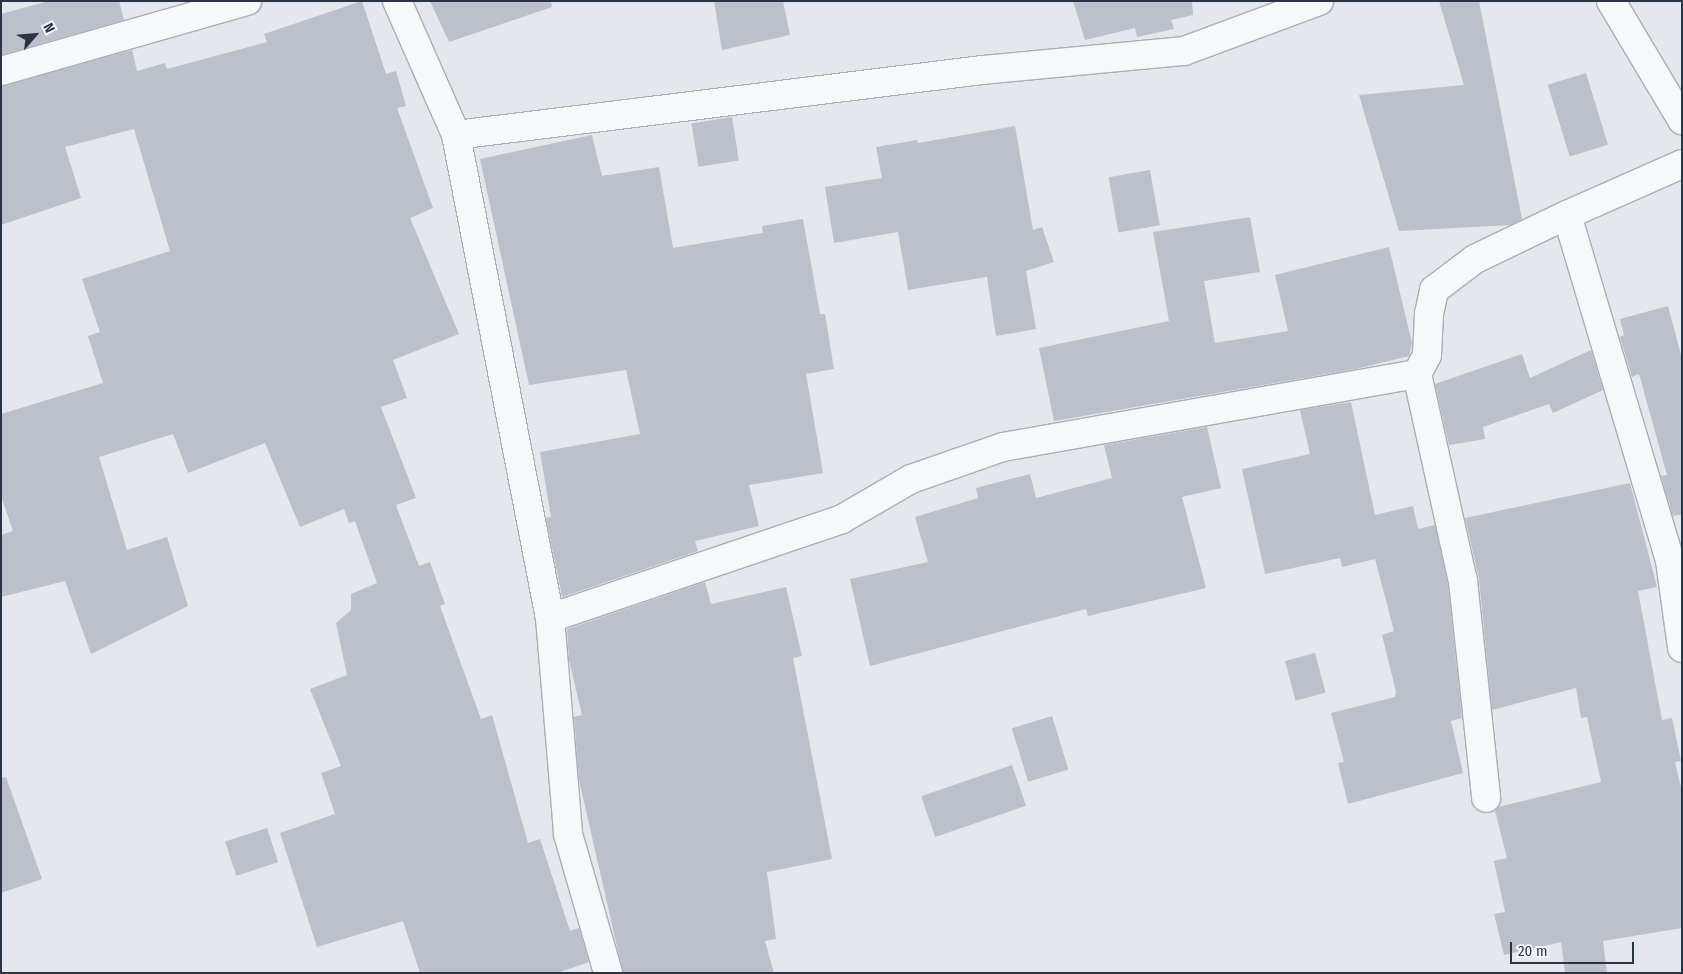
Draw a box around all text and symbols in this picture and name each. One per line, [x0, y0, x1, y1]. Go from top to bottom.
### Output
north arrow [10, 10, 60, 60]
text: N [39, 20, 58, 36]
scale bar [1513, 932, 1637, 964]
text: 20 m [1518, 942, 1548, 960]

